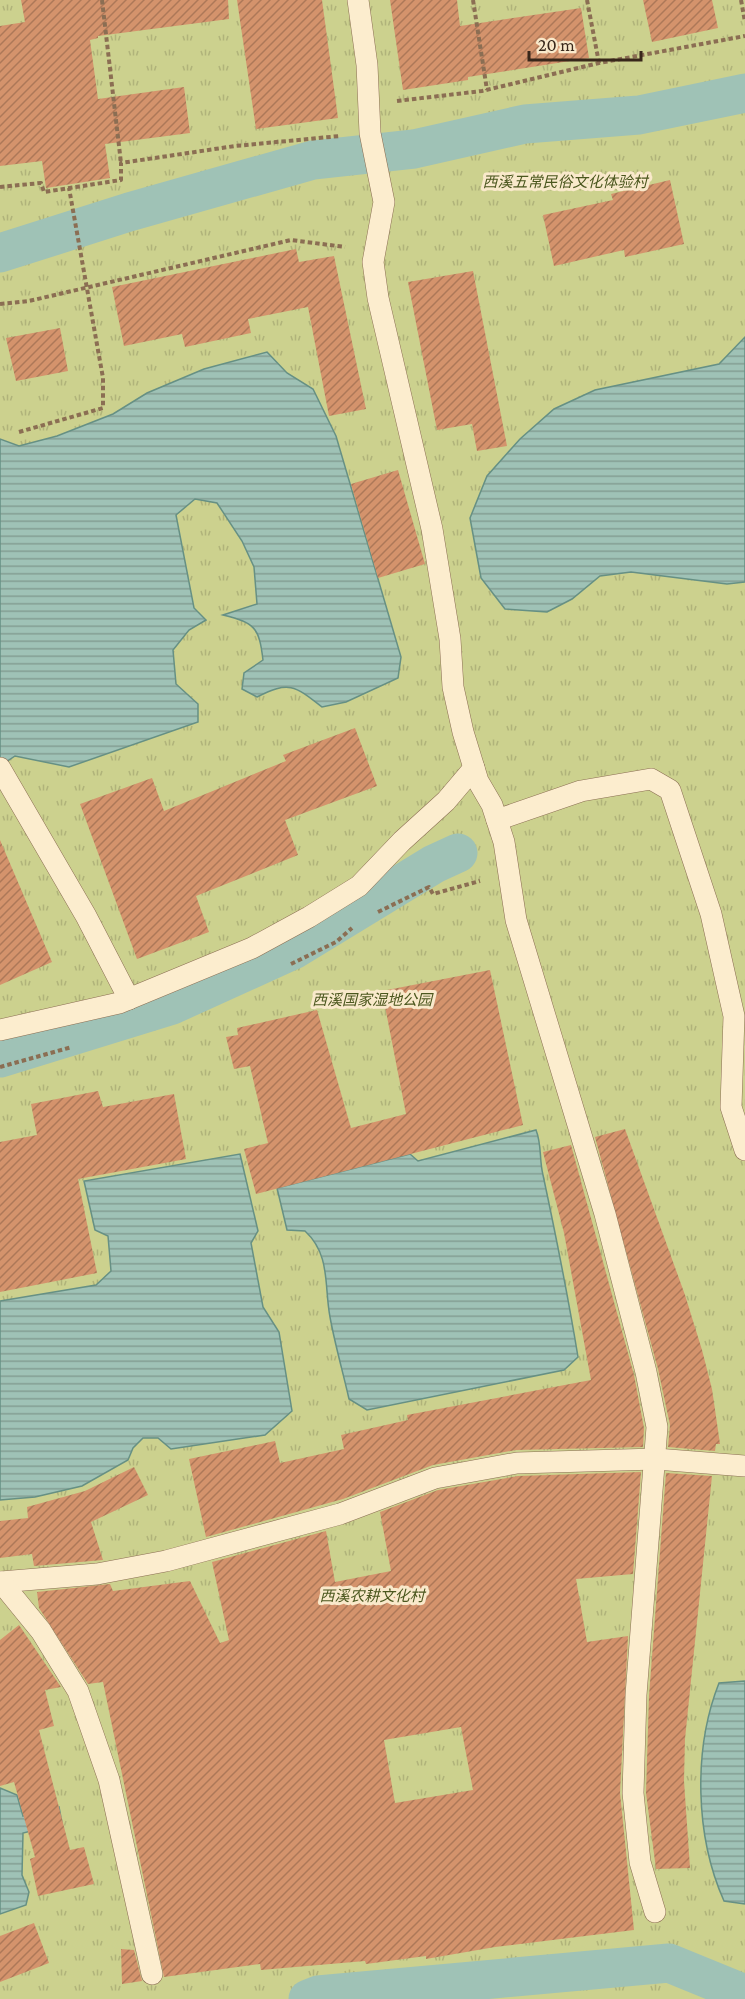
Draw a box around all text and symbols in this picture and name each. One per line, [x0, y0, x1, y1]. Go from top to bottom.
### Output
scale bar [529, 24, 642, 62]
text: 20 m [538, 35, 575, 55]
park label: 西溪五常民俗文化体验村 [482, 174, 649, 190]
park label: 西溪国家湿地公园 [312, 992, 434, 1008]
park label: 西溪农耕文化村 [319, 1588, 426, 1604]

